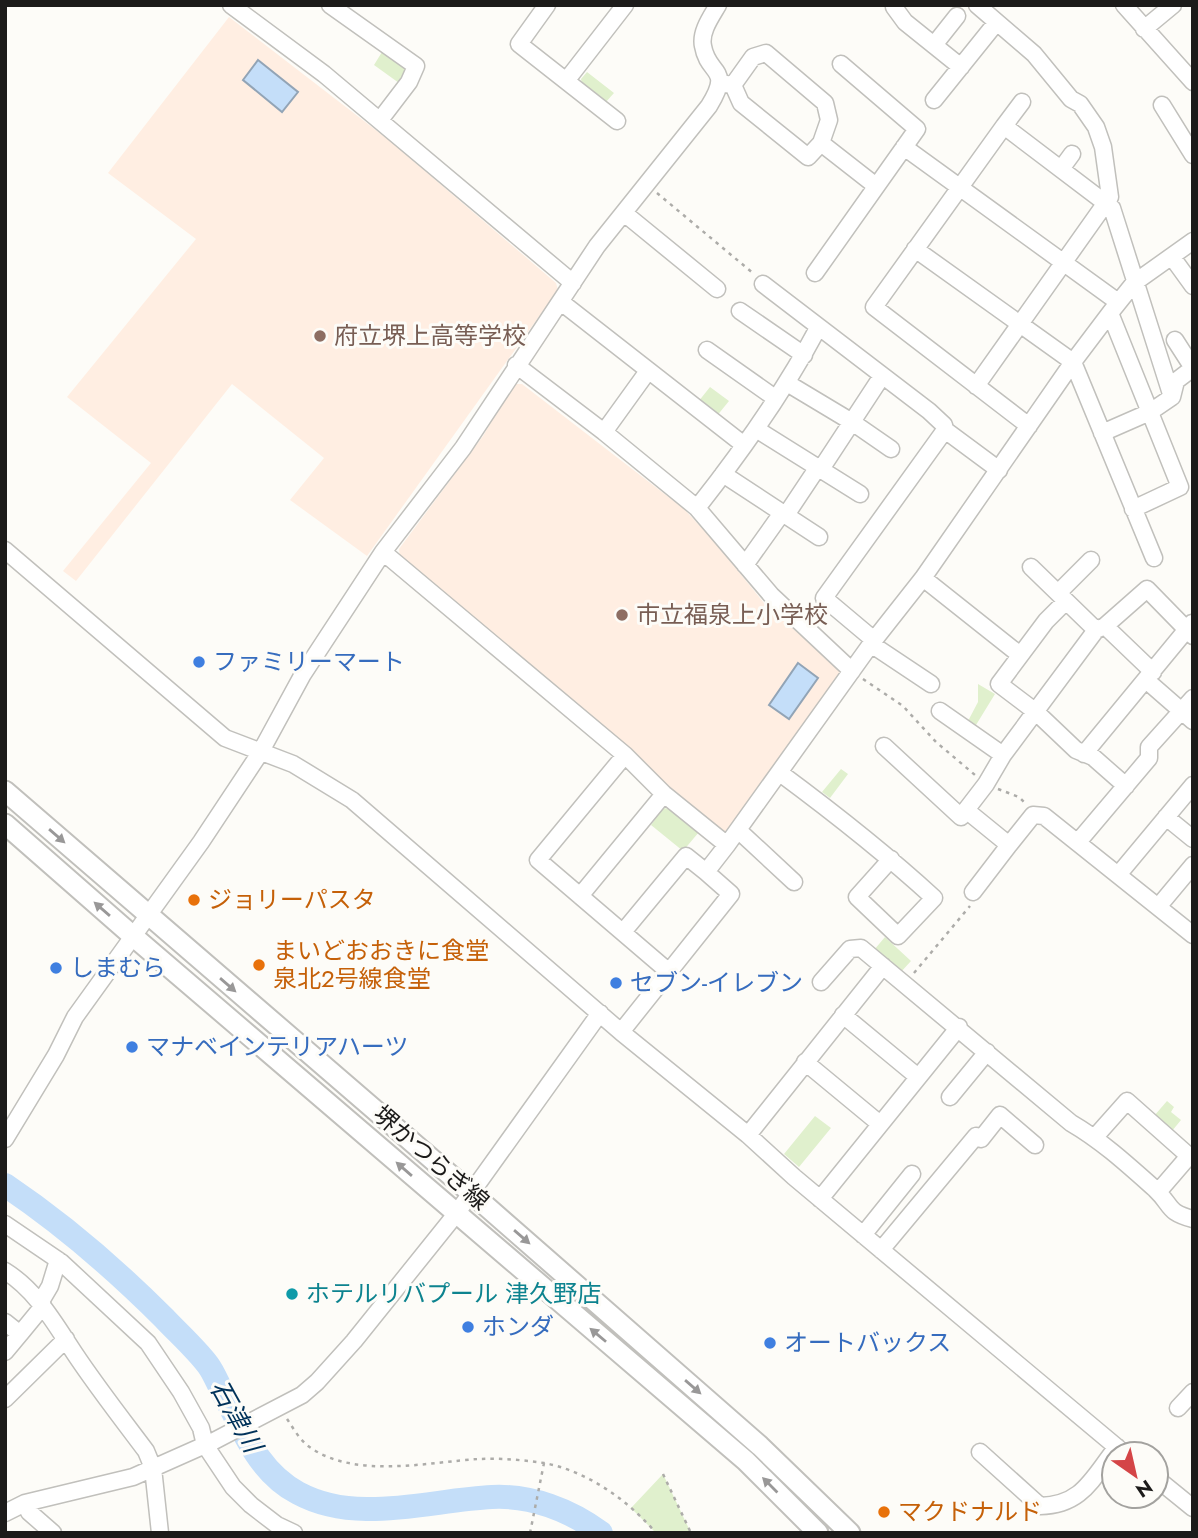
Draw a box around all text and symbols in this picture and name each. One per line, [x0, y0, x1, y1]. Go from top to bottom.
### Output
place label: 府立堺上高等学校 [334, 318, 526, 353]
marker: 府立堺上高等学校 [312, 328, 328, 344]
place label: 市立福泉上小学校 [636, 597, 828, 632]
marker: 市立福泉上小学校 [614, 607, 630, 623]
place label: ファミリーマート [213, 644, 405, 679]
marker: ファミリーマート [191, 654, 207, 670]
one-way arrow [48, 828, 65, 843]
place label: ジョリーパスタ [208, 882, 376, 917]
marker: ジョリーパスタ [186, 892, 202, 908]
one-way arrow [93, 901, 111, 917]
place label: まいどおおきに食堂 泉北2号線食堂 [273, 933, 489, 996]
place label: しまむら [70, 950, 166, 985]
marker: まいどおおきに食堂 泉北2号線食堂 [251, 957, 267, 973]
marker: しまむら [48, 960, 64, 976]
place label: セブン-イレブン [630, 965, 803, 1000]
marker: セブン-イレブン [608, 975, 624, 991]
one-way arrow [220, 977, 237, 992]
place label: マナベインテリアハーツ [146, 1029, 409, 1064]
marker: マナベインテリアハーツ [124, 1039, 140, 1055]
street label: 堺かつらぎ線 [366, 1097, 497, 1218]
one-way arrow [395, 1161, 413, 1177]
one-way arrow [513, 1229, 530, 1244]
place label: ホテルリバプール 津久野店 [306, 1276, 601, 1311]
marker: ホテルリバプール 津久野店 [284, 1286, 300, 1302]
place label: ホンダ [482, 1309, 554, 1344]
marker: ホンダ [460, 1319, 476, 1335]
place label: オートバックス [784, 1325, 951, 1360]
one-way arrow [590, 1328, 607, 1343]
marker: オートバックス [762, 1335, 778, 1351]
water label: 石津川 [200, 1373, 273, 1462]
one-way arrow [684, 1379, 701, 1394]
north arrow [1100, 1440, 1170, 1510]
text: N [1130, 1473, 1158, 1504]
one-way arrow [761, 1476, 778, 1493]
place label: マクドナルド [898, 1494, 1042, 1529]
marker: マクドナルド [876, 1504, 892, 1520]

